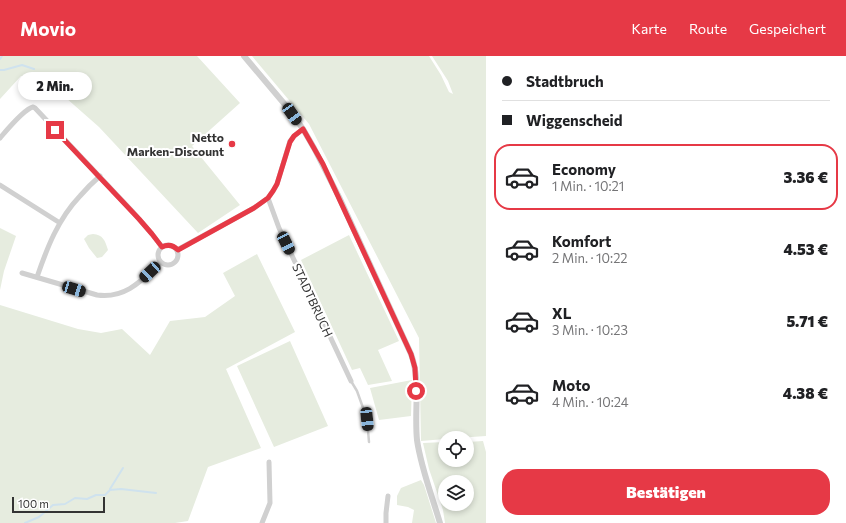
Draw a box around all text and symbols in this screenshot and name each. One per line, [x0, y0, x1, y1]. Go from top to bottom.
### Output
text: Movio [20, 17, 76, 40]
text: Karte [632, 20, 667, 37]
text: Route [689, 20, 727, 37]
text: Gespeichert [749, 20, 826, 37]
callout: 2 Min. [18, 72, 92, 100]
text: Stadtbruch [526, 72, 604, 90]
text: 2 Min. [36, 78, 74, 94]
car [280, 101, 304, 127]
text: Wiggenscheid [526, 111, 623, 129]
route end [46, 121, 64, 139]
place label: Netto Marken-Discount [127, 130, 224, 158]
marker: Netto Marken-Discount [227, 139, 237, 149]
icon: car [504, 159, 540, 195]
text: Economy [552, 160, 616, 178]
text: 3.36 € [784, 168, 828, 186]
text: 1 Min. · 10:21 [552, 178, 624, 194]
car [275, 230, 297, 256]
icon: car [504, 231, 540, 267]
text: Komfort [552, 232, 611, 250]
text: 4.53 € [783, 240, 828, 258]
text: 2 Min. · 10:22 [552, 250, 628, 266]
car [137, 259, 163, 285]
street label: STADTBRUCH [290, 261, 336, 339]
car [61, 280, 87, 298]
icon: car [504, 303, 540, 339]
text: XL [552, 304, 571, 322]
text: 5.71 € [786, 312, 828, 330]
text: 3 Min. · 10:23 [552, 322, 628, 338]
icon: car [504, 375, 540, 411]
text: Moto [552, 376, 591, 394]
route start [407, 382, 425, 400]
text: 4.38 € [783, 384, 828, 402]
text: 4 Min. · 10:24 [552, 394, 629, 410]
car [360, 406, 374, 432]
map controls [438, 431, 474, 511]
button: locate [438, 431, 474, 467]
button: Bestätigen [502, 469, 830, 515]
button: layers [438, 475, 474, 511]
scale bar [12, 495, 105, 514]
text: 100 m [18, 497, 49, 510]

